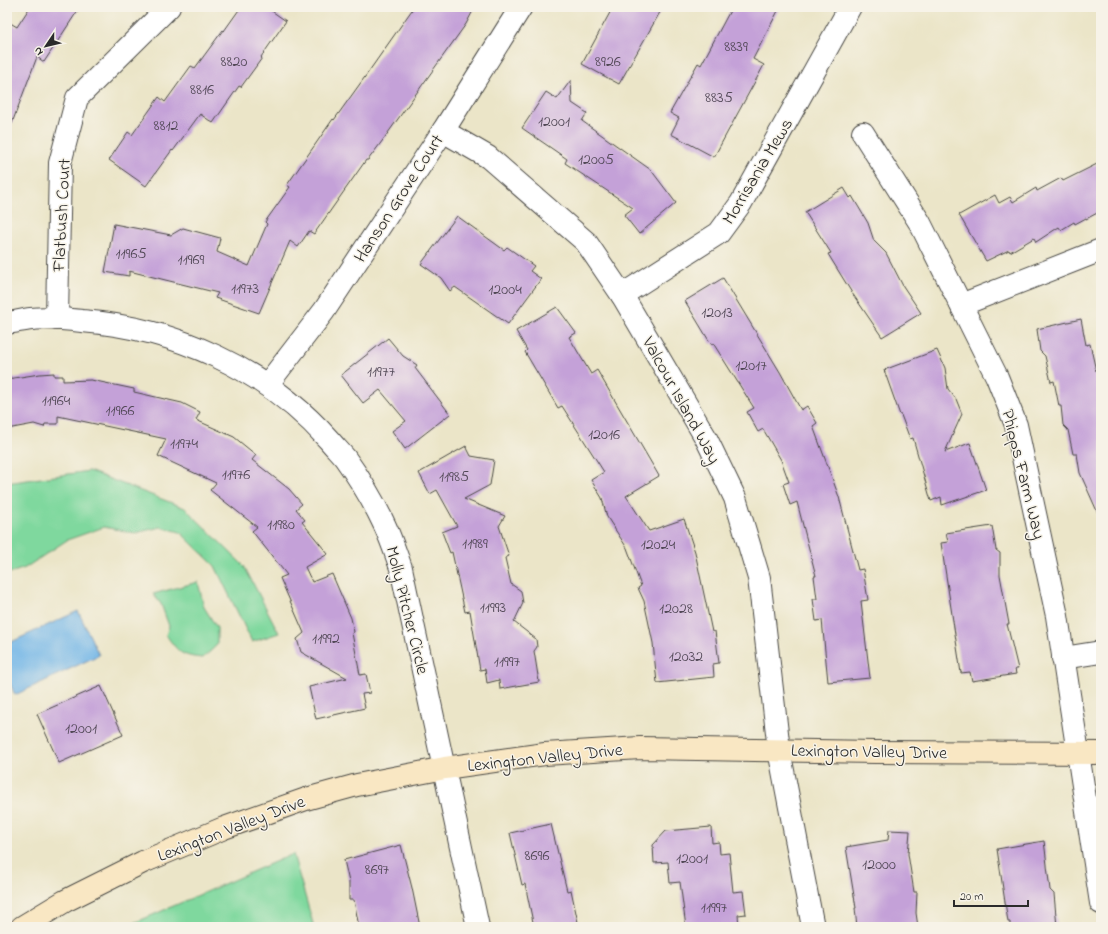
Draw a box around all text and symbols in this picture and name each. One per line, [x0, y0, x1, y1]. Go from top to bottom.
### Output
north arrow [26, 26, 66, 66]
house number: 8839 [724, 35, 748, 59]
text: N [30, 44, 47, 59]
house number: 8820 [221, 50, 248, 74]
house number: 8926 [595, 50, 621, 74]
house number: 8816 [190, 78, 214, 102]
house number: 8835 [705, 86, 733, 110]
house number: 12001 [538, 110, 570, 134]
house number: 8812 [153, 114, 179, 138]
street label: Morrisania Mews [717, 114, 801, 230]
street label: Hanson Grove Court [348, 130, 451, 268]
house number: 12005 [578, 148, 614, 172]
street label: Flatbush Court [47, 158, 79, 273]
house number: 11965 [115, 242, 147, 266]
house number: 11969 [178, 248, 205, 272]
house number: 11973 [231, 277, 259, 301]
house number: 12004 [488, 278, 522, 302]
house number: 12013 [701, 301, 733, 325]
street label: Valcour Island Way [634, 332, 726, 469]
house number: 12017 [735, 354, 767, 378]
house number: 11977 [367, 360, 395, 384]
house number: 11964 [42, 389, 71, 413]
house number: 11966 [105, 399, 135, 423]
street label: Phipps Farm Way [993, 407, 1051, 542]
house number: 12016 [588, 423, 620, 447]
house number: 11974 [170, 432, 198, 456]
house number: 11976 [222, 463, 250, 487]
house number: 11985 [439, 465, 469, 489]
house number: 11980 [267, 513, 295, 537]
house number: 11989 [462, 532, 488, 556]
house number: 12024 [641, 533, 676, 557]
street label: Molly Pitcher Circle [378, 544, 435, 678]
house number: 11993 [480, 596, 506, 620]
house number: 12028 [659, 597, 693, 621]
house number: 11992 [312, 627, 340, 651]
house number: 12032 [669, 645, 703, 669]
house number: 11997 [494, 650, 521, 674]
house number: 12001 [65, 717, 97, 741]
street label: Lexington Valley Drive [466, 738, 625, 781]
street label: Lexington Valley Drive [791, 739, 948, 768]
street label: Lexington Valley Drive [154, 789, 311, 871]
house number: 8696 [525, 844, 549, 868]
house number: 12001 [676, 847, 708, 871]
house number: 12000 [862, 853, 896, 877]
house number: 8697 [365, 858, 390, 882]
scale bar [954, 882, 1028, 908]
text: 20 m [960, 888, 983, 906]
house number: 11997 [701, 896, 728, 920]

